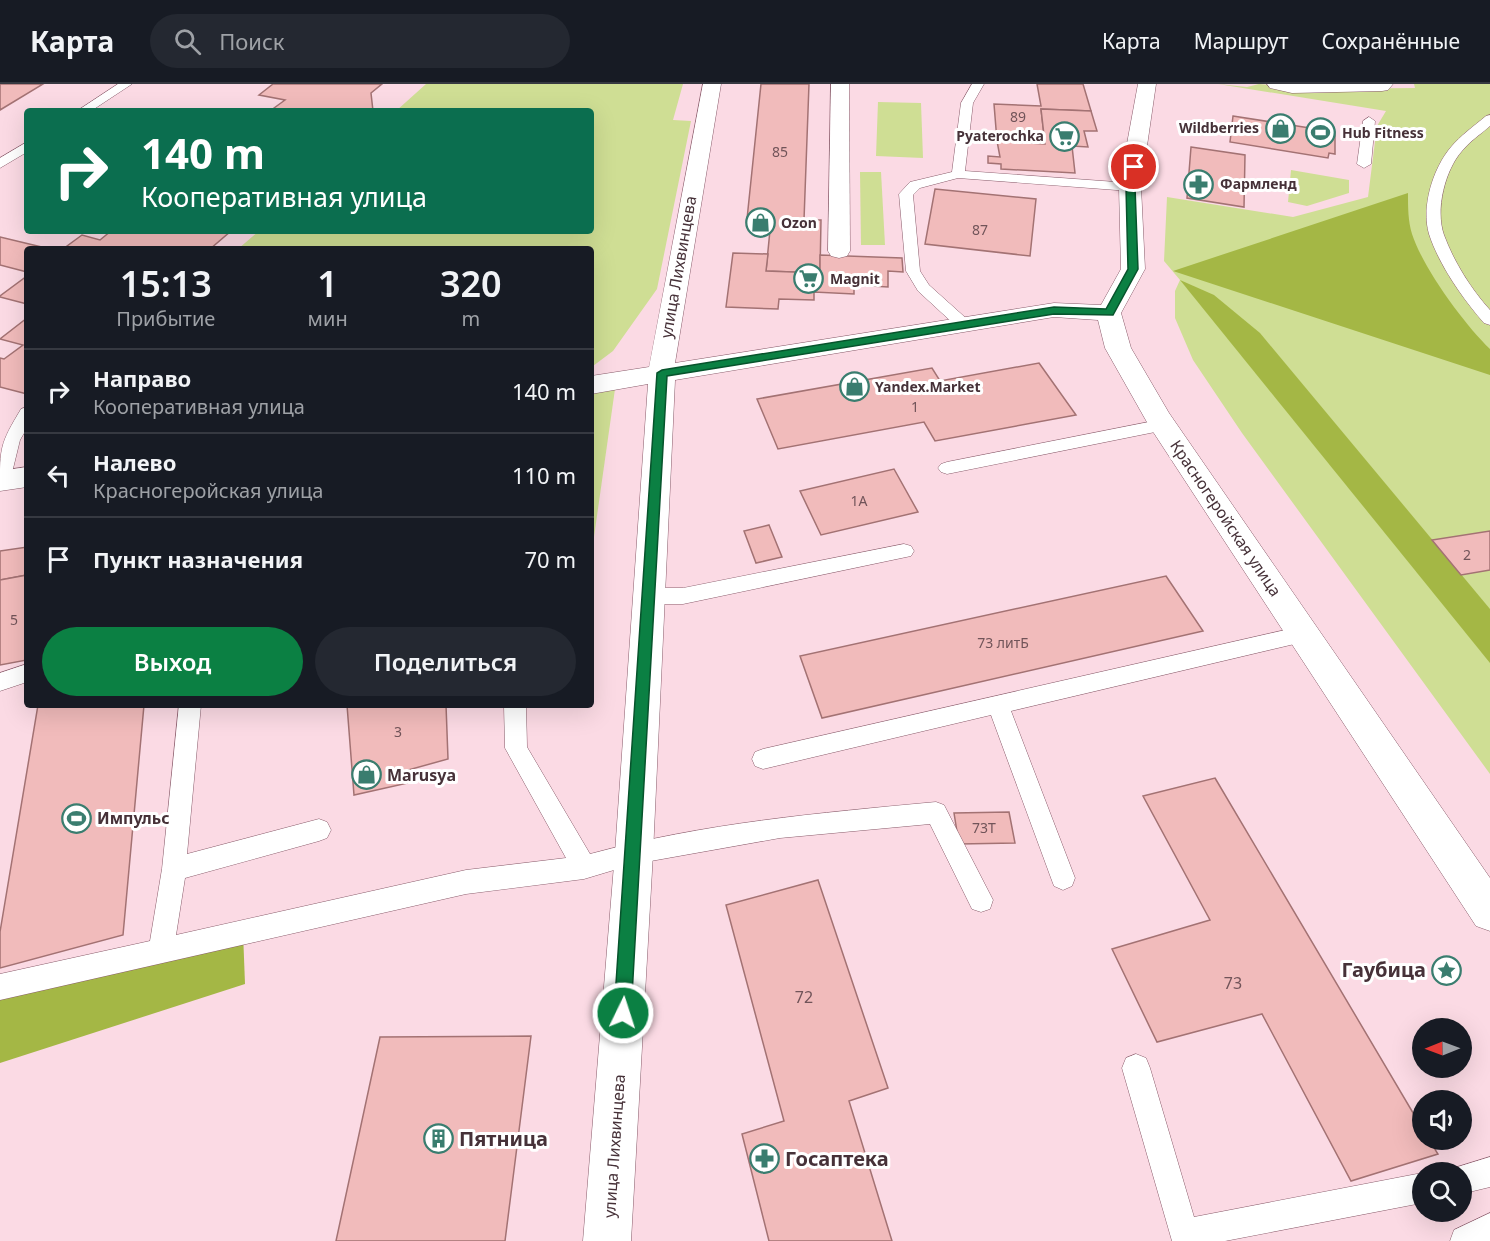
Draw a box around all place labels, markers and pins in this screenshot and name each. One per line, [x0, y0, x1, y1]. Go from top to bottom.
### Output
shop icon: Wildberries [1264, 112, 1296, 144]
sports icon: Hub Fitness [1305, 117, 1337, 149]
place label: Wildberries [1179, 118, 1259, 137]
supermarket icon: Pyaterochka [1049, 120, 1081, 152]
place label: Hub Fitness [1342, 123, 1424, 142]
place label: Pyaterochka [956, 126, 1044, 145]
pin [1108, 141, 1159, 192]
pharmacy icon: Фармленд [1183, 168, 1215, 200]
place label: Фармленд [1220, 174, 1297, 193]
shop icon: Ozon [744, 207, 776, 239]
place label: Ozon [781, 213, 817, 232]
supermarket icon: Magnit [793, 263, 825, 295]
place label: Magnit [830, 269, 880, 288]
shop icon: Yandex.Market [838, 371, 870, 403]
place label: Yandex.Market [875, 377, 980, 396]
shop icon: Marusya [350, 759, 382, 791]
place label: Marusya [387, 764, 456, 786]
sports icon: Импульс [60, 802, 92, 834]
place label: Импульс [97, 807, 170, 829]
place icon: Гаубица [1431, 954, 1463, 986]
place label: Гаубица [1342, 956, 1426, 983]
building icon: Пятница [422, 1123, 454, 1155]
place label: Пятница [459, 1125, 548, 1152]
pharmacy icon: Госаптека [748, 1143, 780, 1175]
place label: Госаптека [785, 1145, 889, 1172]

